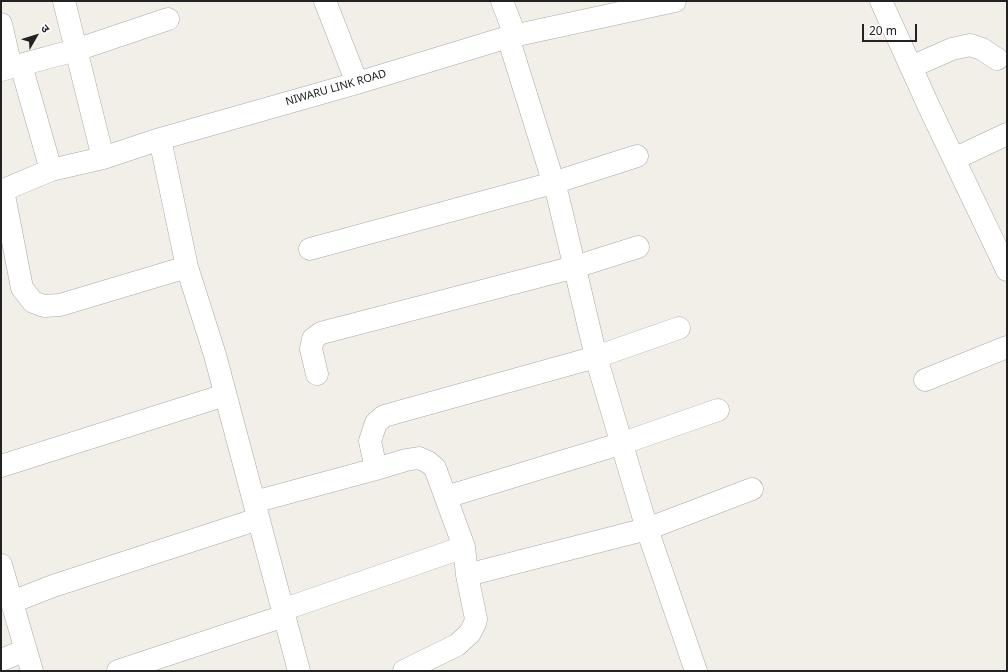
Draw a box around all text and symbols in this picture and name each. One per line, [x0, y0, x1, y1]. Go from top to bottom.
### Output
north arrow [16, 16, 56, 56]
scale bar [864, 16, 919, 42]
text: उ [38, 21, 54, 35]
text: 20 m [869, 22, 897, 39]
street label: NIWARU LINK ROAD [284, 67, 388, 109]

